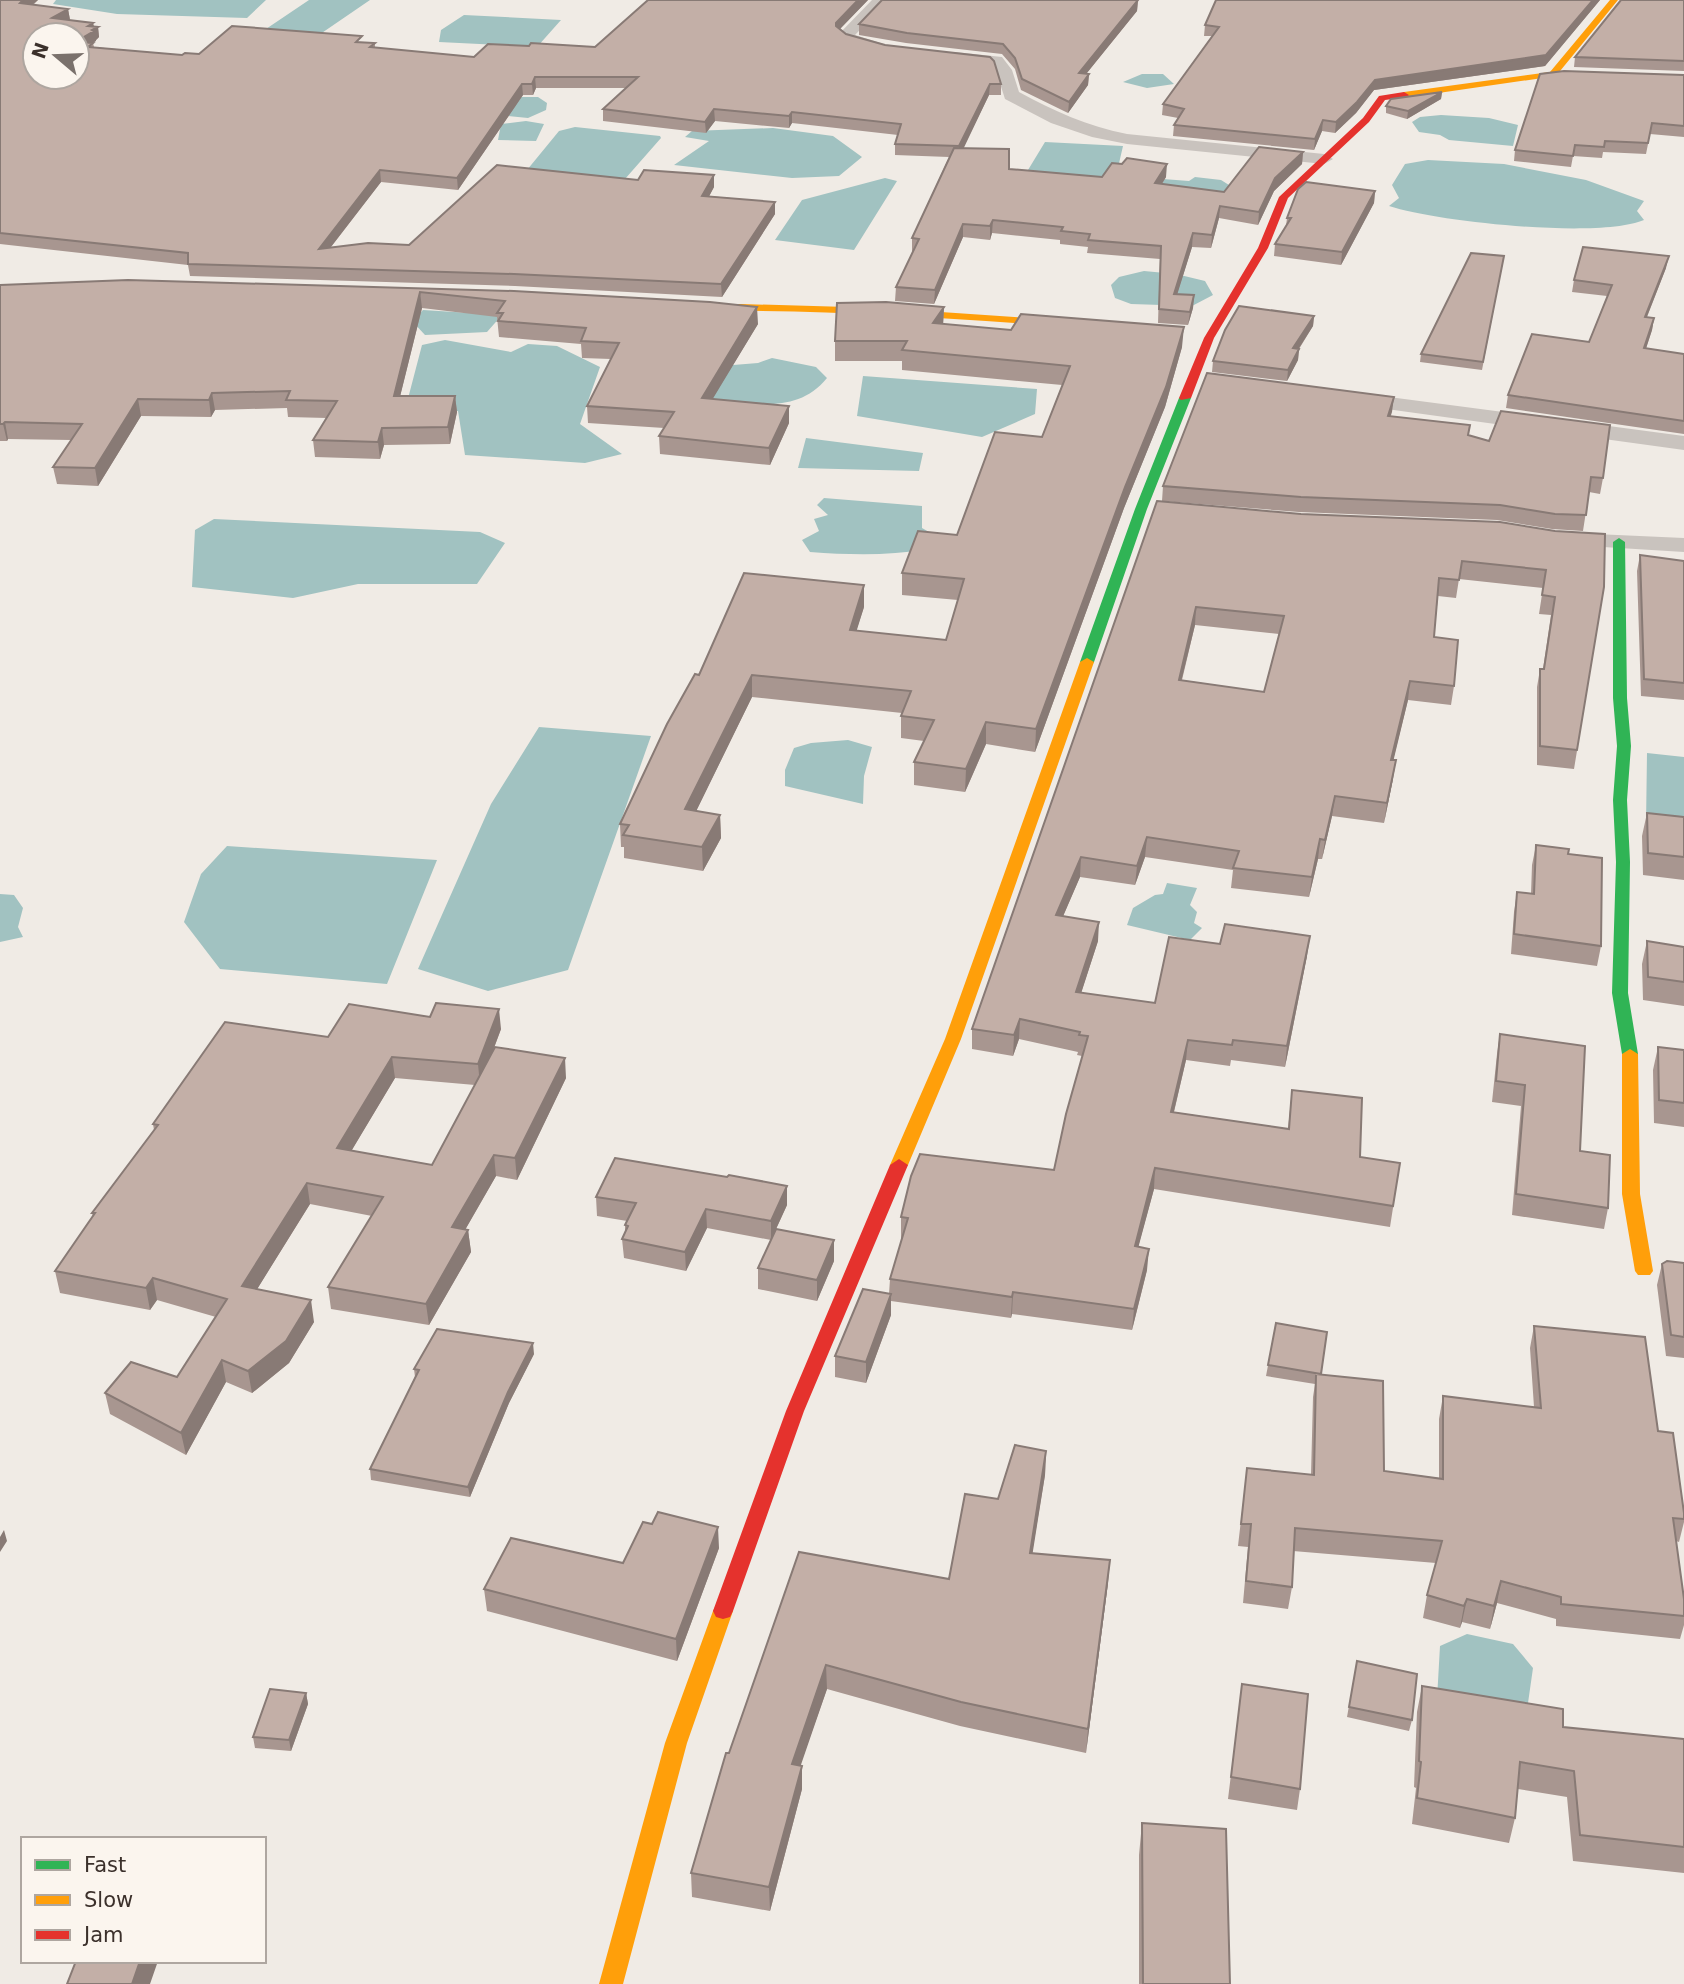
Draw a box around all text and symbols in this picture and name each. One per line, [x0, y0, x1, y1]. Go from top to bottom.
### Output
north arrow [21, 21, 91, 91]
text: N [27, 39, 53, 62]
legend [21, 1837, 266, 1963]
text: Fast [84, 1853, 126, 1877]
text: Slow [84, 1888, 133, 1912]
text: Jam [82, 1923, 124, 1947]

